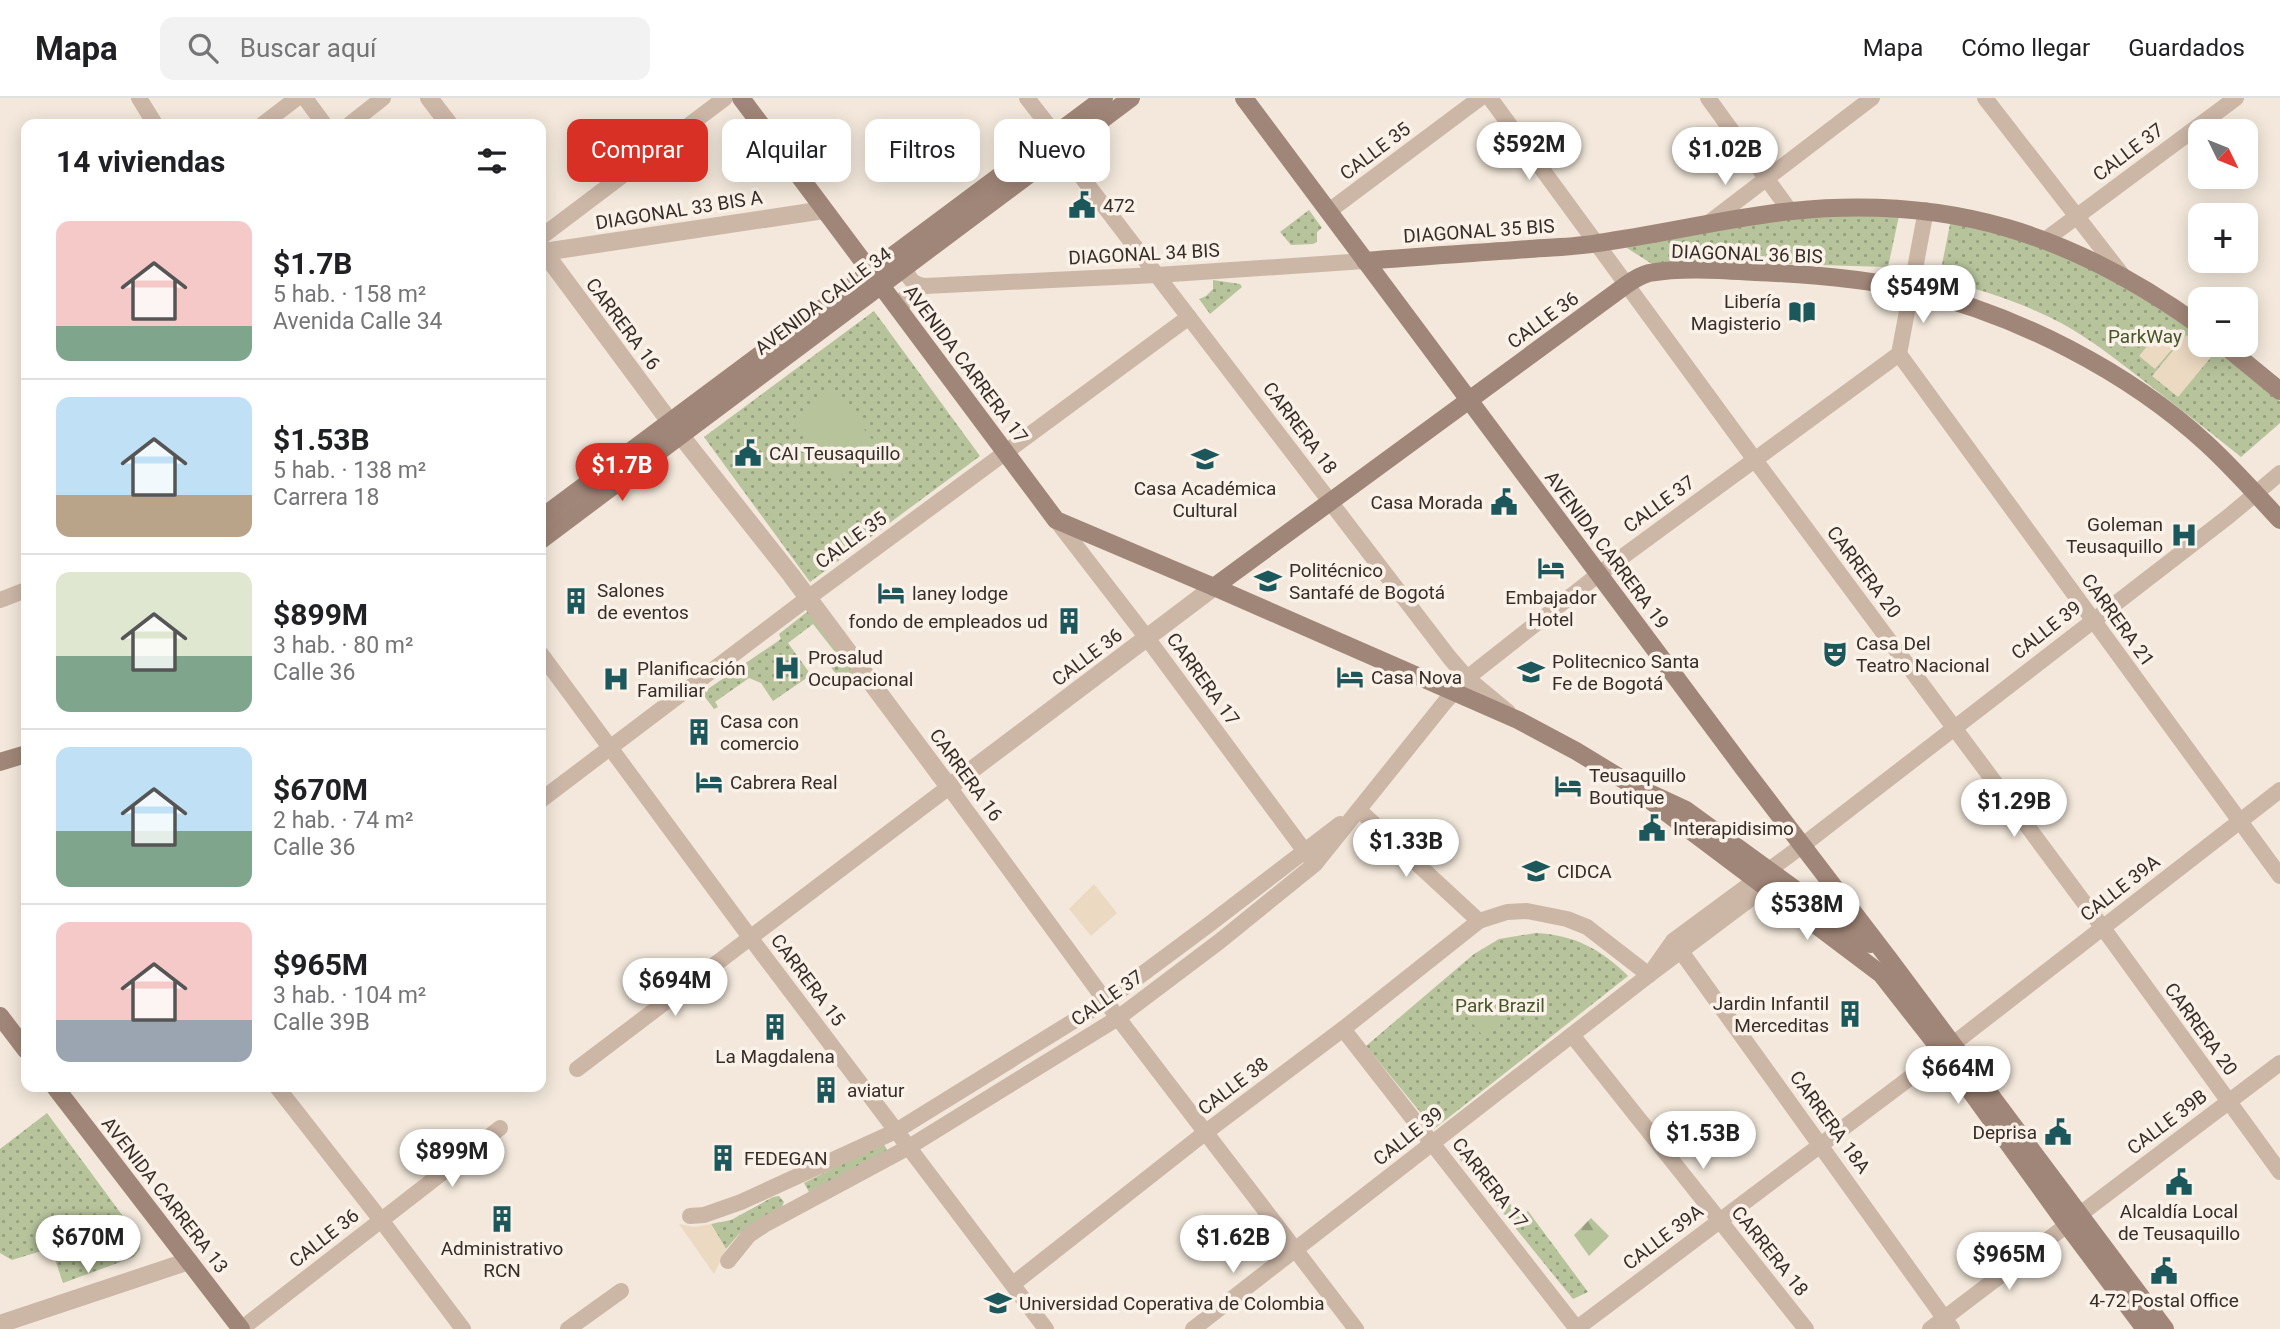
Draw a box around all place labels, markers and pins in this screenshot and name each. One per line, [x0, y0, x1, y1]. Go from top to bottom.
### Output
pin: $592M [1480, 122, 1578, 182]
pin: $1.02B [1668, 127, 1782, 187]
public building icon: 472 [1067, 190, 1097, 220]
place label: 472 [1103, 194, 1135, 217]
pin: $549M [1874, 266, 1972, 325]
place label: Libería Magisterio [1691, 290, 1781, 335]
library icon: Libería Magisterio [1787, 297, 1817, 327]
public building icon: CAI Teusaquillo [733, 438, 763, 468]
place label: CAI Teusaquillo [769, 442, 900, 465]
pin: $1.7B [573, 444, 671, 503]
school or university icon: Casa Académica Cultural [1190, 444, 1220, 474]
place label: Casa Académica Cultural [1134, 477, 1276, 522]
public building icon: Casa Morada [1489, 487, 1519, 517]
place label: Casa Morada [1371, 491, 1483, 514]
place label: Goleman Teusaquillo [2066, 513, 2163, 558]
hospital icon: Goleman Teusaquillo [2169, 520, 2199, 550]
hotel icon: Embajador Hotel [1536, 553, 1566, 583]
place label: Politécnico Santafé de Bogotá [1289, 559, 1445, 604]
school or university icon: Politécnico Santafé de Bogotá [1253, 566, 1283, 596]
hotel icon: laney lodge [876, 578, 906, 608]
place label: Salones de eventos [597, 579, 689, 624]
place label: laney lodge [912, 582, 1008, 605]
building icon: Salones de eventos [561, 586, 591, 616]
place label: Embajador Hotel [1505, 586, 1597, 631]
building icon: fondo de empleados ud [1054, 606, 1084, 636]
place label: fondo de empleados ud [849, 610, 1048, 633]
place label: Casa Del Teatro Nacional [1856, 632, 1990, 677]
theatre icon: Casa Del Teatro Nacional [1820, 639, 1850, 669]
place label: Prosalud Ocupacional [808, 646, 913, 691]
place label: Politecnico Santa Fe de Bogotá [1552, 650, 1699, 695]
hospital icon: Prosalud Ocupacional [772, 653, 802, 683]
place label: Planificación Familiar [637, 657, 746, 702]
school or university icon: Politecnico Santa Fe de Bogotá [1516, 657, 1546, 687]
hotel icon: Casa Nova [1335, 662, 1365, 692]
hospital icon: Planificación Familiar [601, 664, 631, 694]
place label: Casa Nova [1371, 666, 1462, 689]
place label: Casa con comercio [720, 710, 799, 755]
building icon: Casa con comercio [684, 717, 714, 747]
place label: Teusaquillo Boutique [1589, 764, 1686, 809]
hotel icon: Cabrera Real [694, 767, 724, 797]
place label: Cabrera Real [730, 771, 838, 794]
hotel icon: Teusaquillo Boutique [1553, 771, 1583, 801]
pin: $1.29B [1957, 780, 2071, 839]
public building icon: Interapidisimo [1637, 813, 1667, 843]
place label: Interapidisimo [1673, 817, 1794, 840]
pin: $1.33B [1349, 820, 1463, 879]
school or university icon: CIDCA [1521, 856, 1551, 886]
place label: CIDCA [1557, 860, 1612, 883]
pin: $538M [1758, 882, 1856, 942]
pin: $694M [626, 958, 724, 1018]
place label: Jardin Infantil Merceditas [1713, 992, 1829, 1037]
building icon: Jardin Infantil Merceditas [1835, 999, 1865, 1029]
building icon: La Magdalena [760, 1012, 790, 1042]
place label: La Magdalena [715, 1045, 835, 1068]
pin: $664M [1909, 1046, 2007, 1106]
building icon: aviatur [811, 1075, 841, 1105]
place label: aviatur [847, 1079, 905, 1102]
pin: $1.53B [1646, 1112, 1760, 1171]
public building icon: Deprisa [2043, 1117, 2073, 1147]
place label: Deprisa [1973, 1121, 2037, 1144]
pin: $899M [403, 1130, 501, 1189]
building icon: FEDEGAN [708, 1143, 738, 1173]
place label: FEDEGAN [744, 1147, 827, 1170]
public building icon: Alcaldía Local de Teusaquillo [2164, 1167, 2194, 1197]
place label: Alcaldía Local de Teusaquillo [2118, 1200, 2240, 1245]
building icon: Administrativo RCN [487, 1204, 517, 1234]
pin: $670M [39, 1216, 137, 1275]
pin: $1.62B [1176, 1216, 1290, 1275]
pin: $965M [1960, 1232, 2058, 1292]
place label: Administrativo RCN [441, 1237, 563, 1282]
public building icon: 4-72 Postal Office [2149, 1256, 2179, 1286]
school or university icon: Universidad Coperativa de Colombia [983, 1288, 1013, 1318]
place label: 4-72 Postal Office [2089, 1289, 2239, 1312]
place label: Universidad Coperativa de Colombia [1019, 1292, 1325, 1315]

